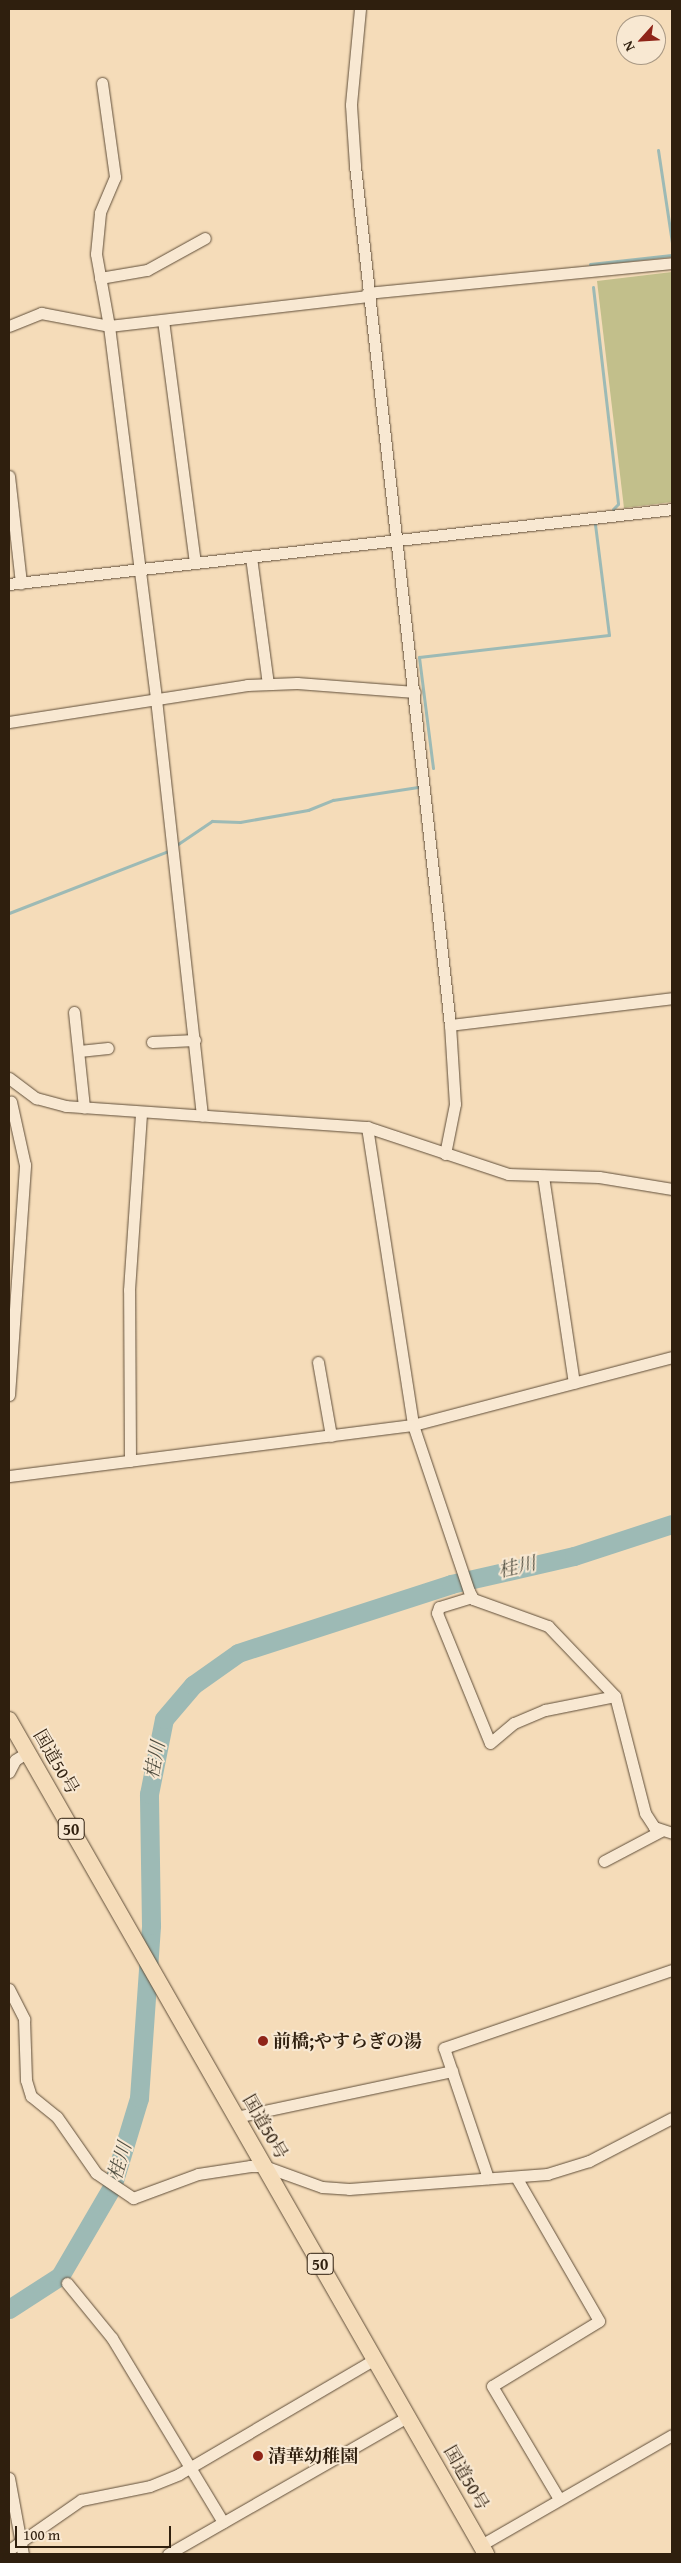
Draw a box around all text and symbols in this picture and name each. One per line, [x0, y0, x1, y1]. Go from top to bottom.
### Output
north arrow [616, 15, 666, 65]
text: N [617, 38, 639, 55]
water label: 桂川 [496, 1552, 538, 1582]
street label: 国道50号 [29, 1726, 83, 1798]
water label: 桂川 [140, 1739, 170, 1781]
road number: 50 [57, 1816, 85, 1842]
place label: 前橋;やすらぎの湯 [273, 2030, 422, 2052]
marker: 前橋;やすらぎの湯 [257, 2035, 269, 2047]
street label: 国道50号 [238, 2091, 292, 2163]
water label: 桂川 [104, 2139, 136, 2183]
road number: 50 [306, 2250, 334, 2278]
street label: 国道50号 [439, 2442, 493, 2514]
place label: 清華幼稚園 [268, 2445, 358, 2467]
marker: 清華幼稚園 [252, 2450, 264, 2462]
scale bar [18, 2516, 174, 2548]
text: 100 m [23, 2524, 60, 2545]

